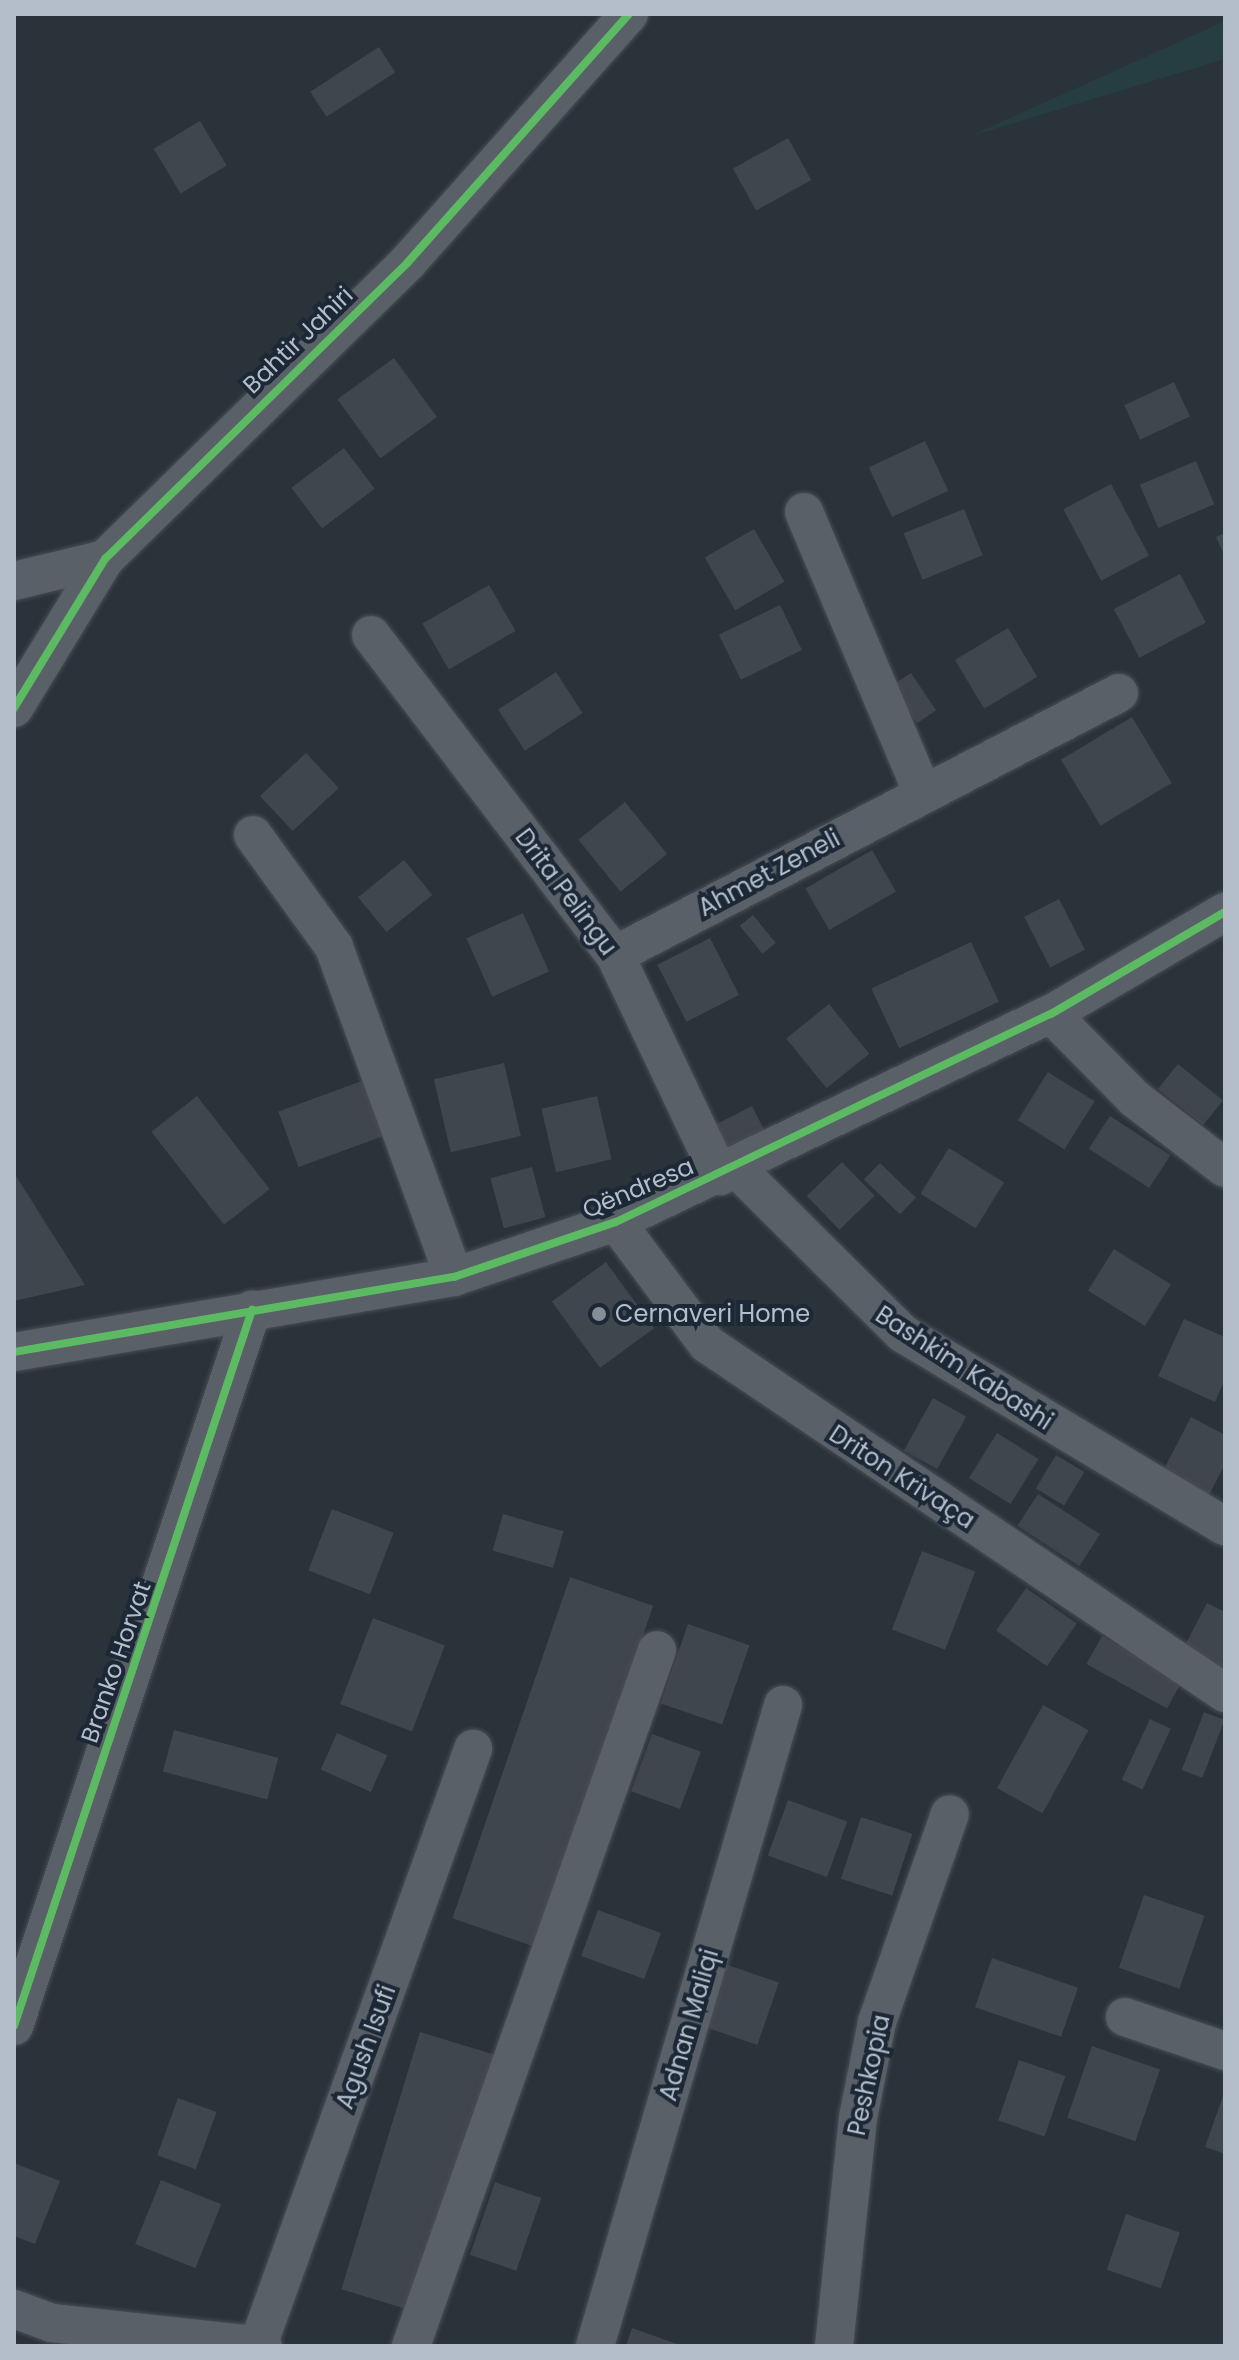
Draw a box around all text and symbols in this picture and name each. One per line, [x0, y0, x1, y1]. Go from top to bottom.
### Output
street label: Bahtir Jahiri [237, 281, 359, 399]
street label: Drita Pelingu [509, 823, 623, 961]
street label: Ahmet Zeneli [693, 824, 845, 922]
street label: Qëndresa [578, 1152, 698, 1224]
place label: Cernaveri Home [615, 1300, 810, 1328]
street label: Bashkim Kabashi [870, 1300, 1058, 1436]
marker: Cernaveri Home [590, 1305, 608, 1323]
street label: Driton Krivaça [824, 1419, 980, 1535]
street label: Branko Horvat [75, 1578, 157, 1746]
street label: Adnan Maliqi [654, 1946, 724, 2104]
street label: Agush Isufi [330, 1981, 402, 2113]
street label: Peshkopia [842, 2012, 896, 2138]

